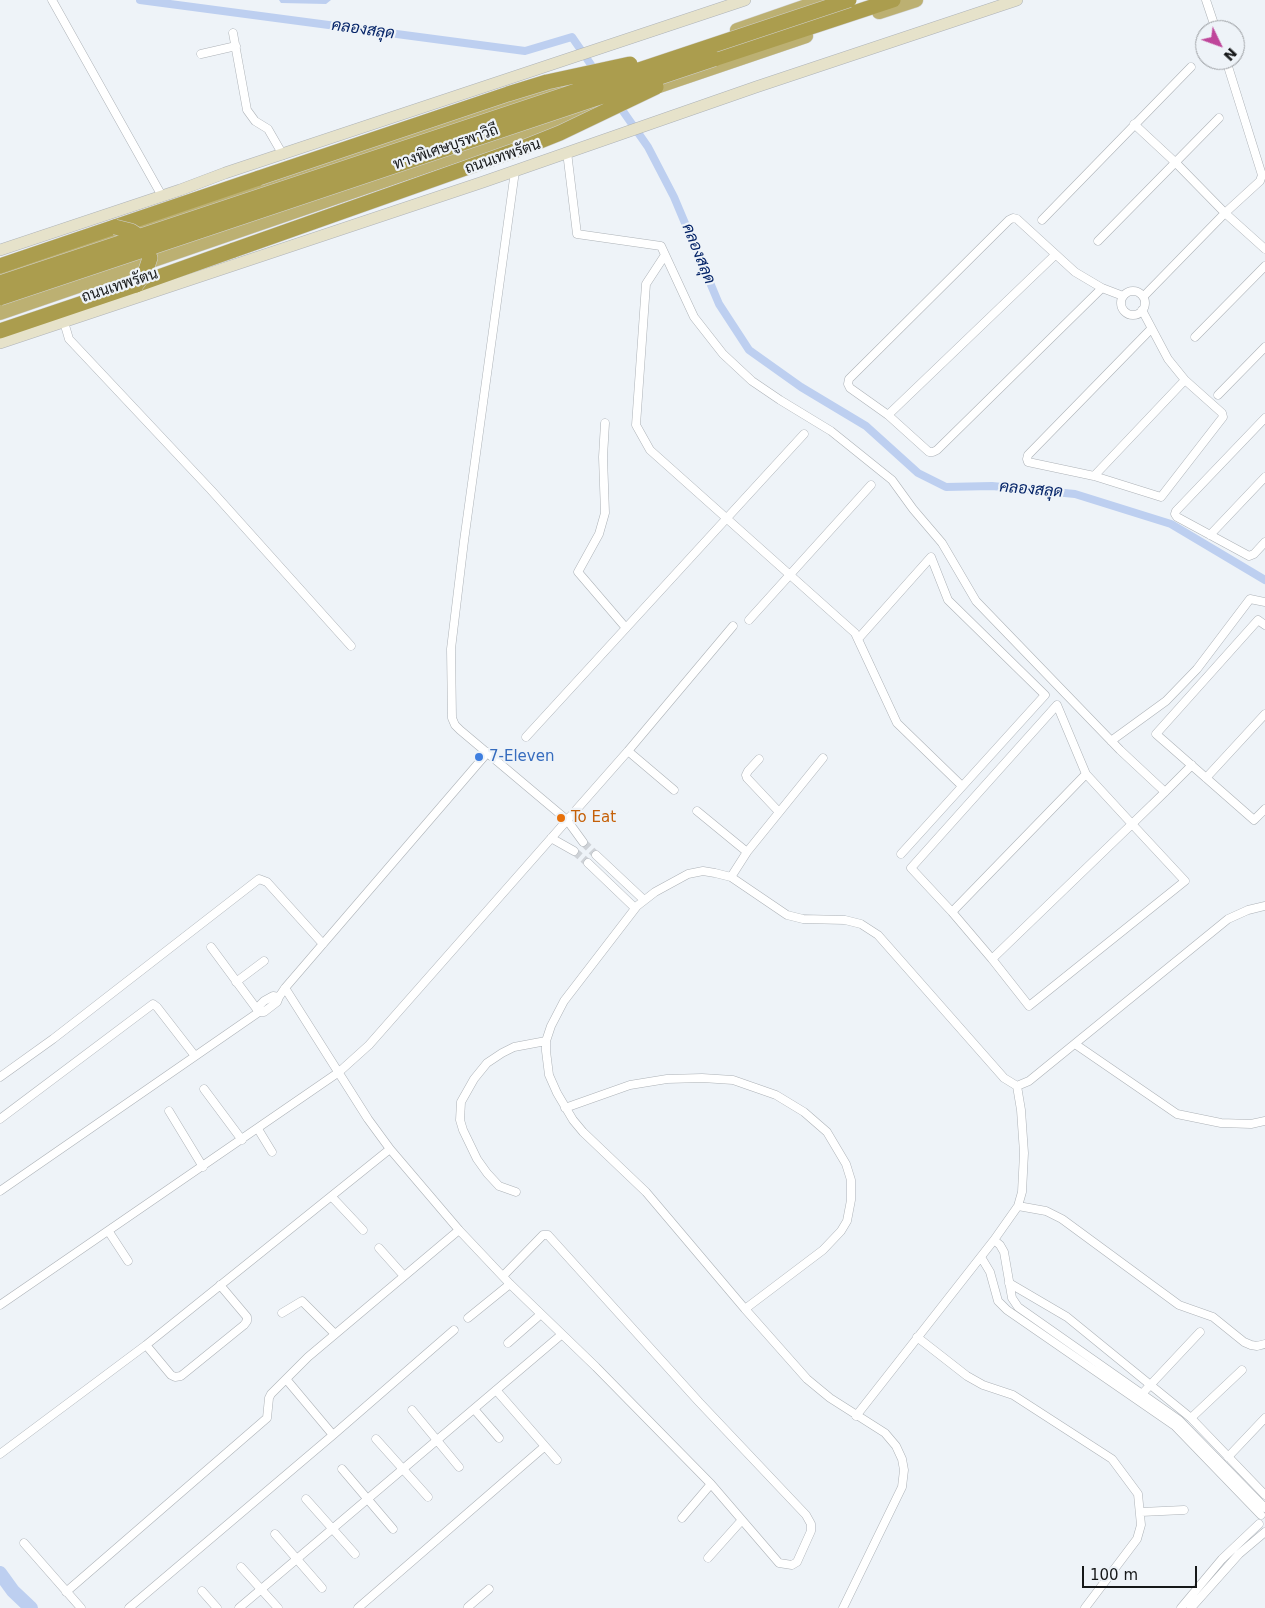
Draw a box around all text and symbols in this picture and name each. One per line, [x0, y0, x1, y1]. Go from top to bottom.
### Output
water label: คลองสลุด [330, 16, 396, 44]
north arrow [1195, 20, 1245, 70]
text: N [1221, 45, 1240, 64]
street label: ทางพิเศษบูรพาวิถี [391, 122, 501, 174]
street label: ถนนเทพรัตน [463, 136, 543, 178]
water label: คลองสลุด [677, 221, 719, 287]
street label: ถนนเทพรัตน [80, 265, 160, 307]
water label: คลองสลุด [998, 478, 1064, 502]
place label: 7-Eleven [489, 748, 554, 766]
marker: 7-Eleven [473, 751, 485, 763]
place label: To Eat [571, 809, 616, 827]
marker: To Eat [555, 812, 567, 824]
scale bar [1085, 1556, 1200, 1588]
text: 100 m [1090, 1566, 1138, 1584]

